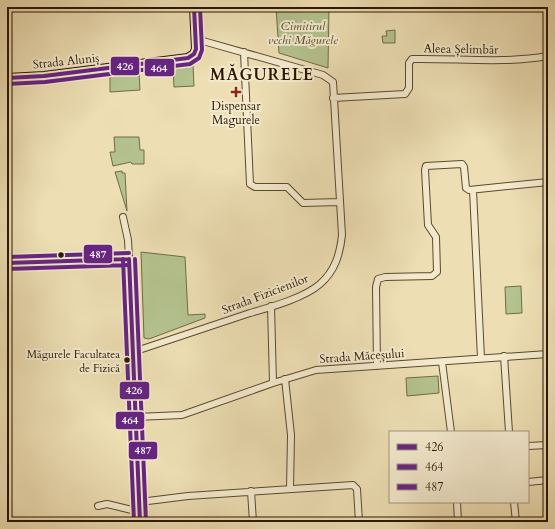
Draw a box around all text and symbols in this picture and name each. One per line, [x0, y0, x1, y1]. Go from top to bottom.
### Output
park label: Cimitirul vechi Măgurele [268, 18, 338, 48]
street label: Aleea Șelimbăr [423, 40, 499, 58]
street label: Strada Aluniș [32, 50, 100, 72]
line badge: 426 [110, 56, 140, 76]
line badge: 464 [144, 58, 175, 77]
text: 426 [117, 59, 134, 74]
text: 464 [151, 61, 168, 76]
district label: MĂGURELE [210, 63, 314, 86]
marker: Dispensar Magurele [230, 86, 242, 98]
place label: Dispensar Magurele [211, 98, 261, 128]
line badge: 487 [83, 244, 113, 264]
text: 487 [90, 247, 107, 262]
unlabelled marker [56, 250, 66, 260]
street label: Strada Fizicienilor [219, 270, 311, 318]
street label: Strada Măceșului [319, 345, 406, 367]
place label: Măgurele Facultatea de Fizică [27, 347, 120, 376]
marker: Măgurele Facultatea de Fizică [122, 355, 132, 365]
line badge: 426 [119, 381, 150, 400]
text: 426 [126, 383, 143, 398]
line badge: 464 [115, 411, 145, 430]
text: 464 [122, 413, 139, 428]
legend [389, 431, 529, 503]
text: 426 [425, 439, 443, 455]
line badge: 487 [128, 441, 158, 460]
text: 487 [135, 443, 152, 458]
text: 464 [425, 459, 443, 475]
text: 487 [425, 479, 443, 495]

